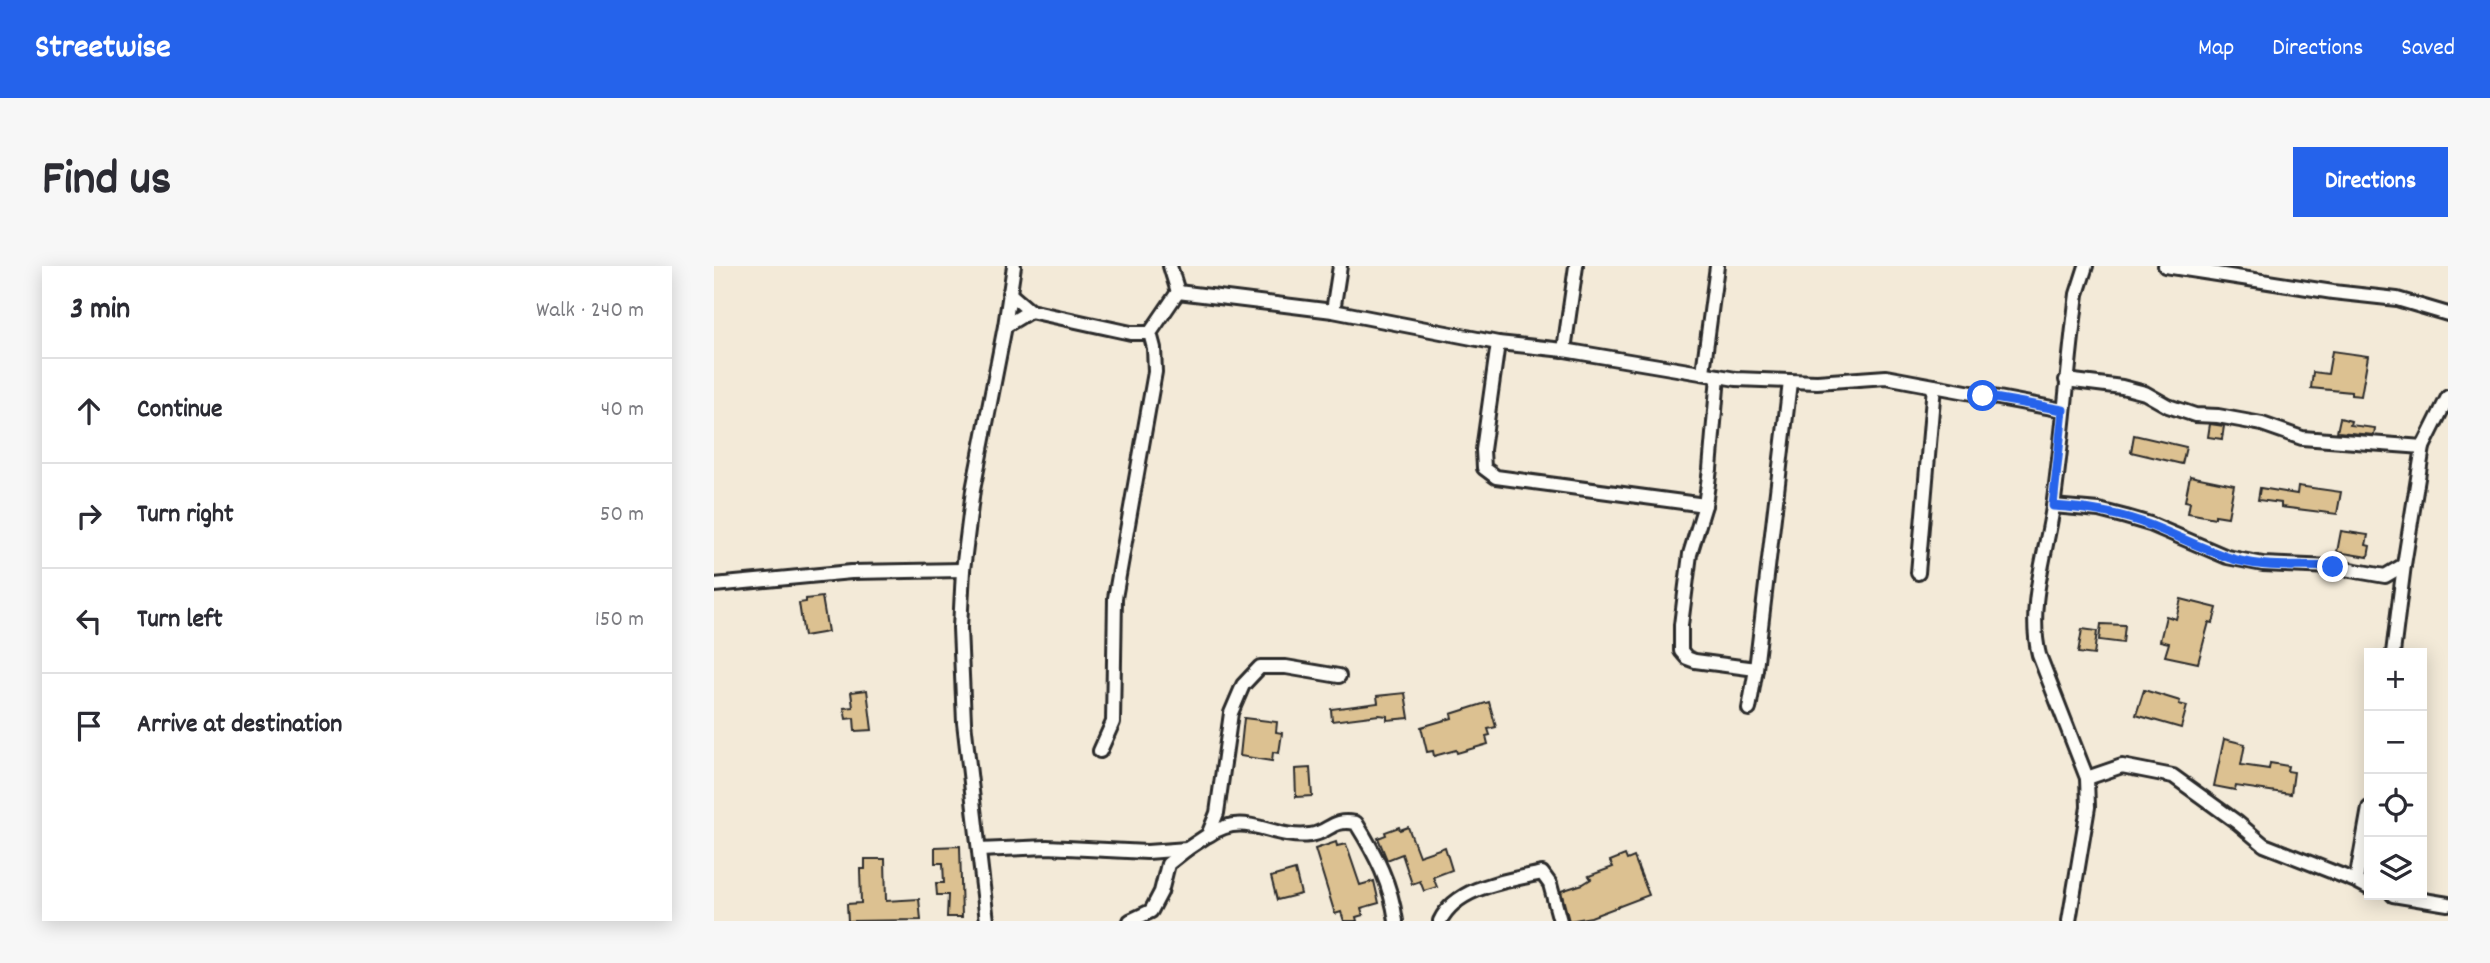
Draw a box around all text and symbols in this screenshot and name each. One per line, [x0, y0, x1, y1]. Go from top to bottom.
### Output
text: Streetwise [35, 26, 171, 73]
text: Map [2198, 32, 2234, 66]
text: Directions [2272, 32, 2363, 66]
text: Saved [2401, 32, 2455, 66]
text: Find us [42, 147, 171, 217]
button: Directions [2293, 147, 2448, 217]
text: 3 min [70, 290, 130, 333]
text: Walk · 240 m [536, 295, 644, 328]
route start [1967, 380, 1998, 411]
icon: ahead [70, 392, 108, 430]
text: Continue [137, 392, 222, 429]
text: 40 m [601, 394, 644, 427]
icon: right [70, 497, 108, 535]
text: Turn right [137, 497, 234, 534]
text: 50 m [600, 499, 644, 532]
route end [2317, 551, 2348, 582]
icon: left [70, 602, 108, 640]
text: Turn left [137, 602, 223, 639]
text: 150 m [595, 604, 644, 637]
map controls [2364, 648, 2427, 900]
button: + [2364, 648, 2427, 711]
icon: arrive [70, 707, 108, 745]
text: Arrive at destination [137, 707, 342, 744]
button: − [2364, 711, 2427, 774]
button: locate [2364, 774, 2427, 837]
button: layers [2364, 837, 2427, 900]

